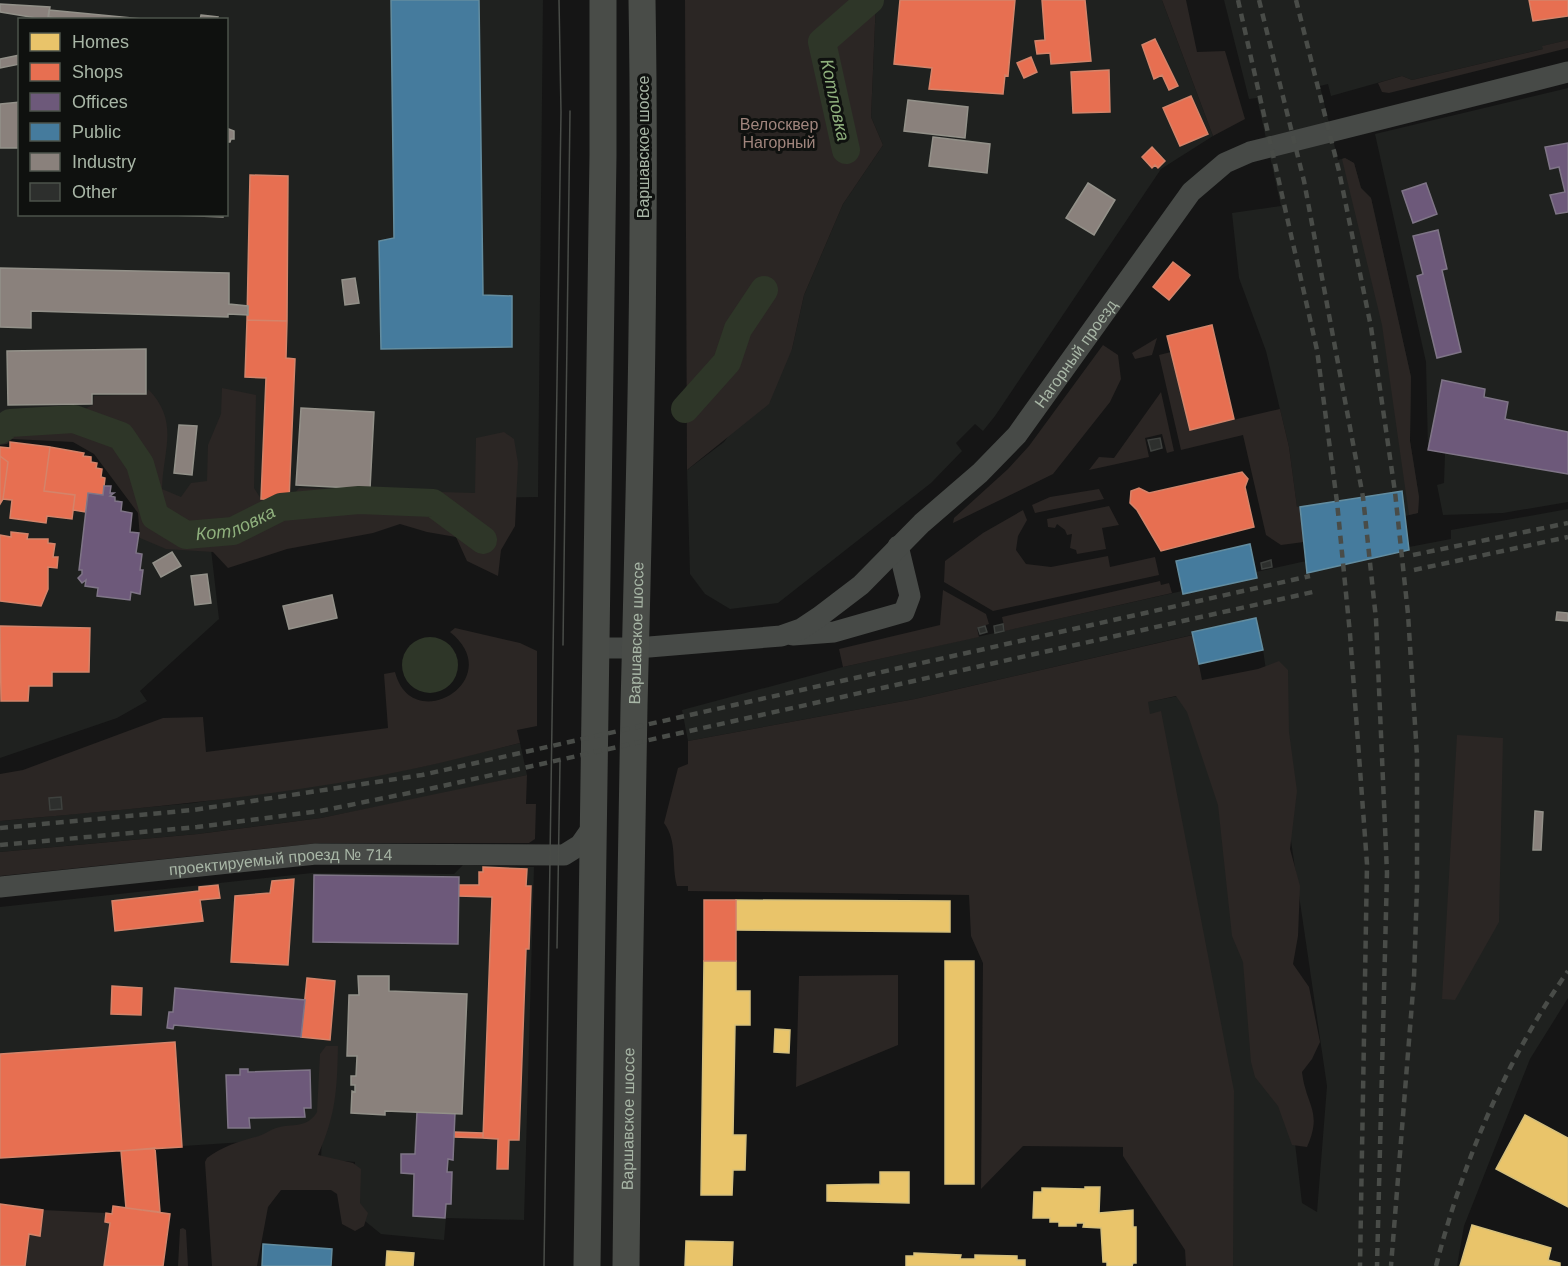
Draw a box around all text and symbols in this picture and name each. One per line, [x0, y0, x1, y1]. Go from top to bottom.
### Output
legend [18, 18, 228, 216]
text: Homes [72, 32, 129, 52]
water label: Котловка [817, 57, 853, 143]
text: Shops [72, 62, 123, 82]
street label: Варшавское шоссе [635, 76, 652, 218]
text: Offices [72, 92, 128, 112]
park label: Велосквер Нагорный [740, 116, 818, 151]
text: Public [72, 122, 121, 142]
text: Industry [72, 152, 136, 172]
text: Other [72, 182, 117, 202]
street label: Нагорный проезд [1031, 296, 1121, 411]
water label: Котловка [195, 502, 278, 544]
street label: Варшавское шоссе [626, 562, 647, 705]
street label: проектируемый проезд № 714 [168, 846, 393, 878]
street label: Варшавское шоссе [619, 1047, 637, 1190]

